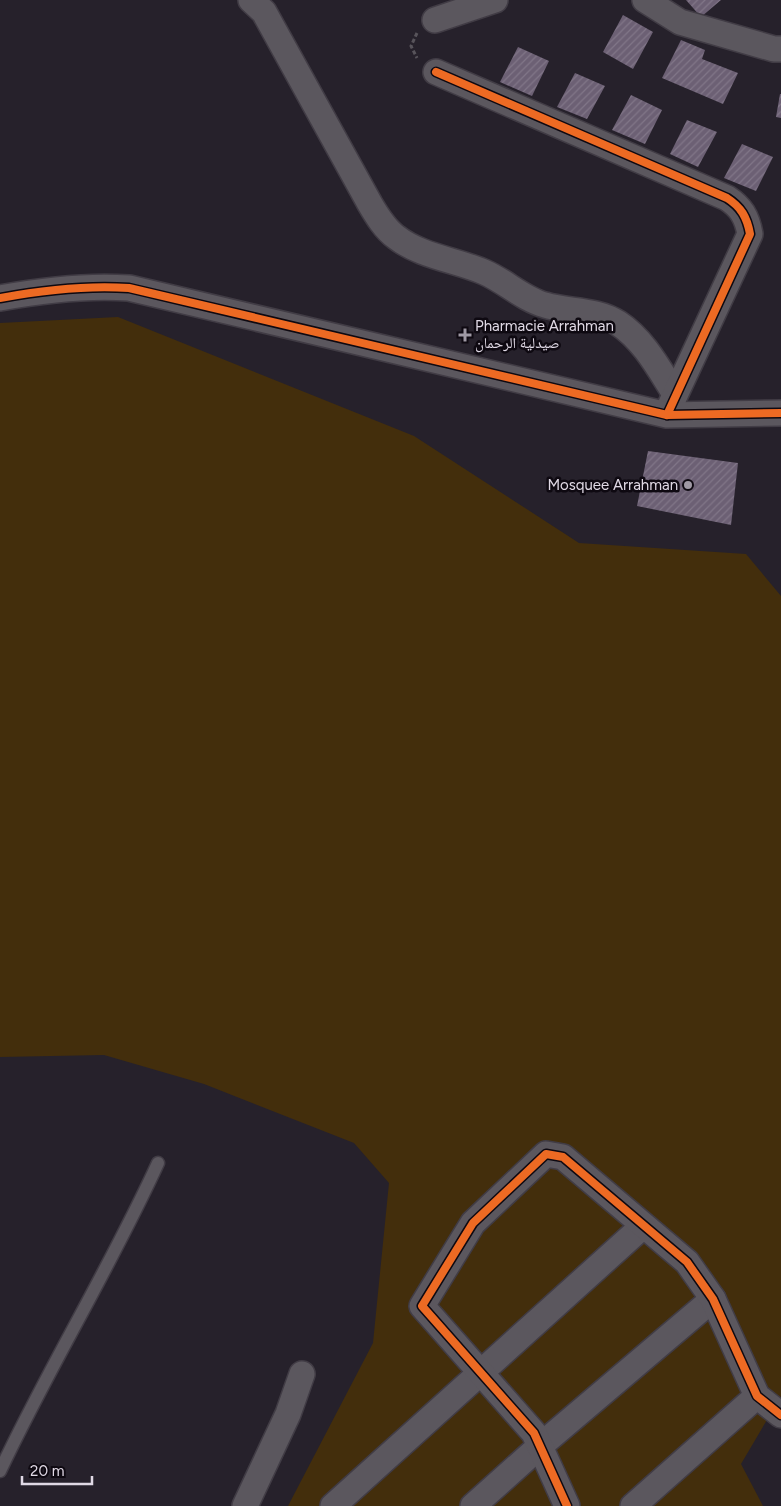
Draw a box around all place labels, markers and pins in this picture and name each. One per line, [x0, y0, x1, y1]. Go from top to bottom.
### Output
place label: Pharmacie Arrahman صيدلية الرحمان [475, 317, 614, 353]
marker: Pharmacie Arrahman صيدلية الرحمان [459, 329, 471, 341]
place label: Mosquee Arrahman [547, 476, 678, 494]
marker: Mosquee Arrahman [682, 479, 694, 491]

